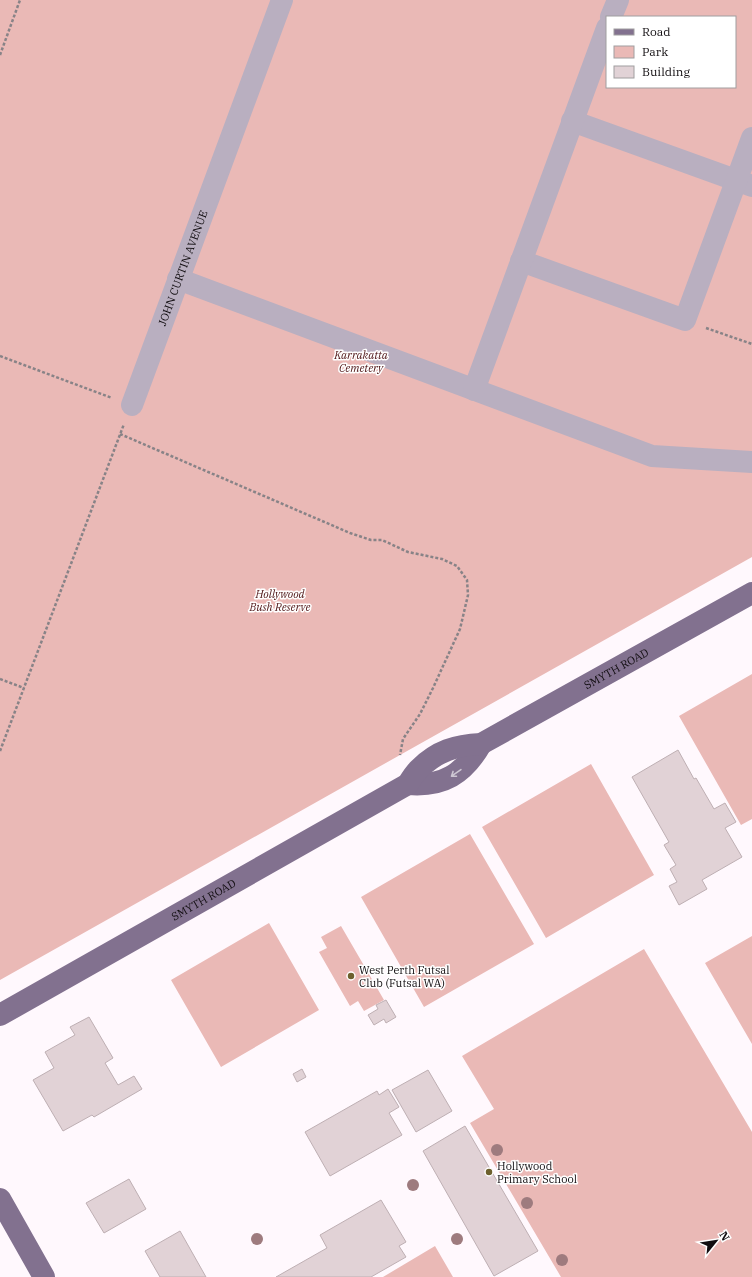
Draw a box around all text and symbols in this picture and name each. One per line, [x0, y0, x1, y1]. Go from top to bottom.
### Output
legend [606, 16, 736, 88]
text: Road [642, 24, 671, 39]
text: Park [642, 44, 668, 59]
text: Building [642, 64, 690, 79]
street label: JOHN CURTIN AVENUE [155, 208, 211, 328]
park label: Karrakatta Cemetery [333, 348, 388, 375]
park label: Hollywood Bush Reserve [249, 587, 310, 614]
street label: SMYTH ROAD [582, 645, 651, 692]
one-way arrow [451, 769, 462, 777]
street label: SMYTH ROAD [169, 876, 239, 924]
place label: West Perth Futsal Club (Futsal WA) [359, 963, 450, 990]
marker: West Perth Futsal Club (Futsal WA) [346, 971, 356, 981]
place label: Hollywood Primary School [497, 1159, 577, 1186]
marker: Hollywood Primary School [484, 1167, 494, 1177]
north arrow [696, 1221, 736, 1261]
text: N [716, 1229, 733, 1244]

